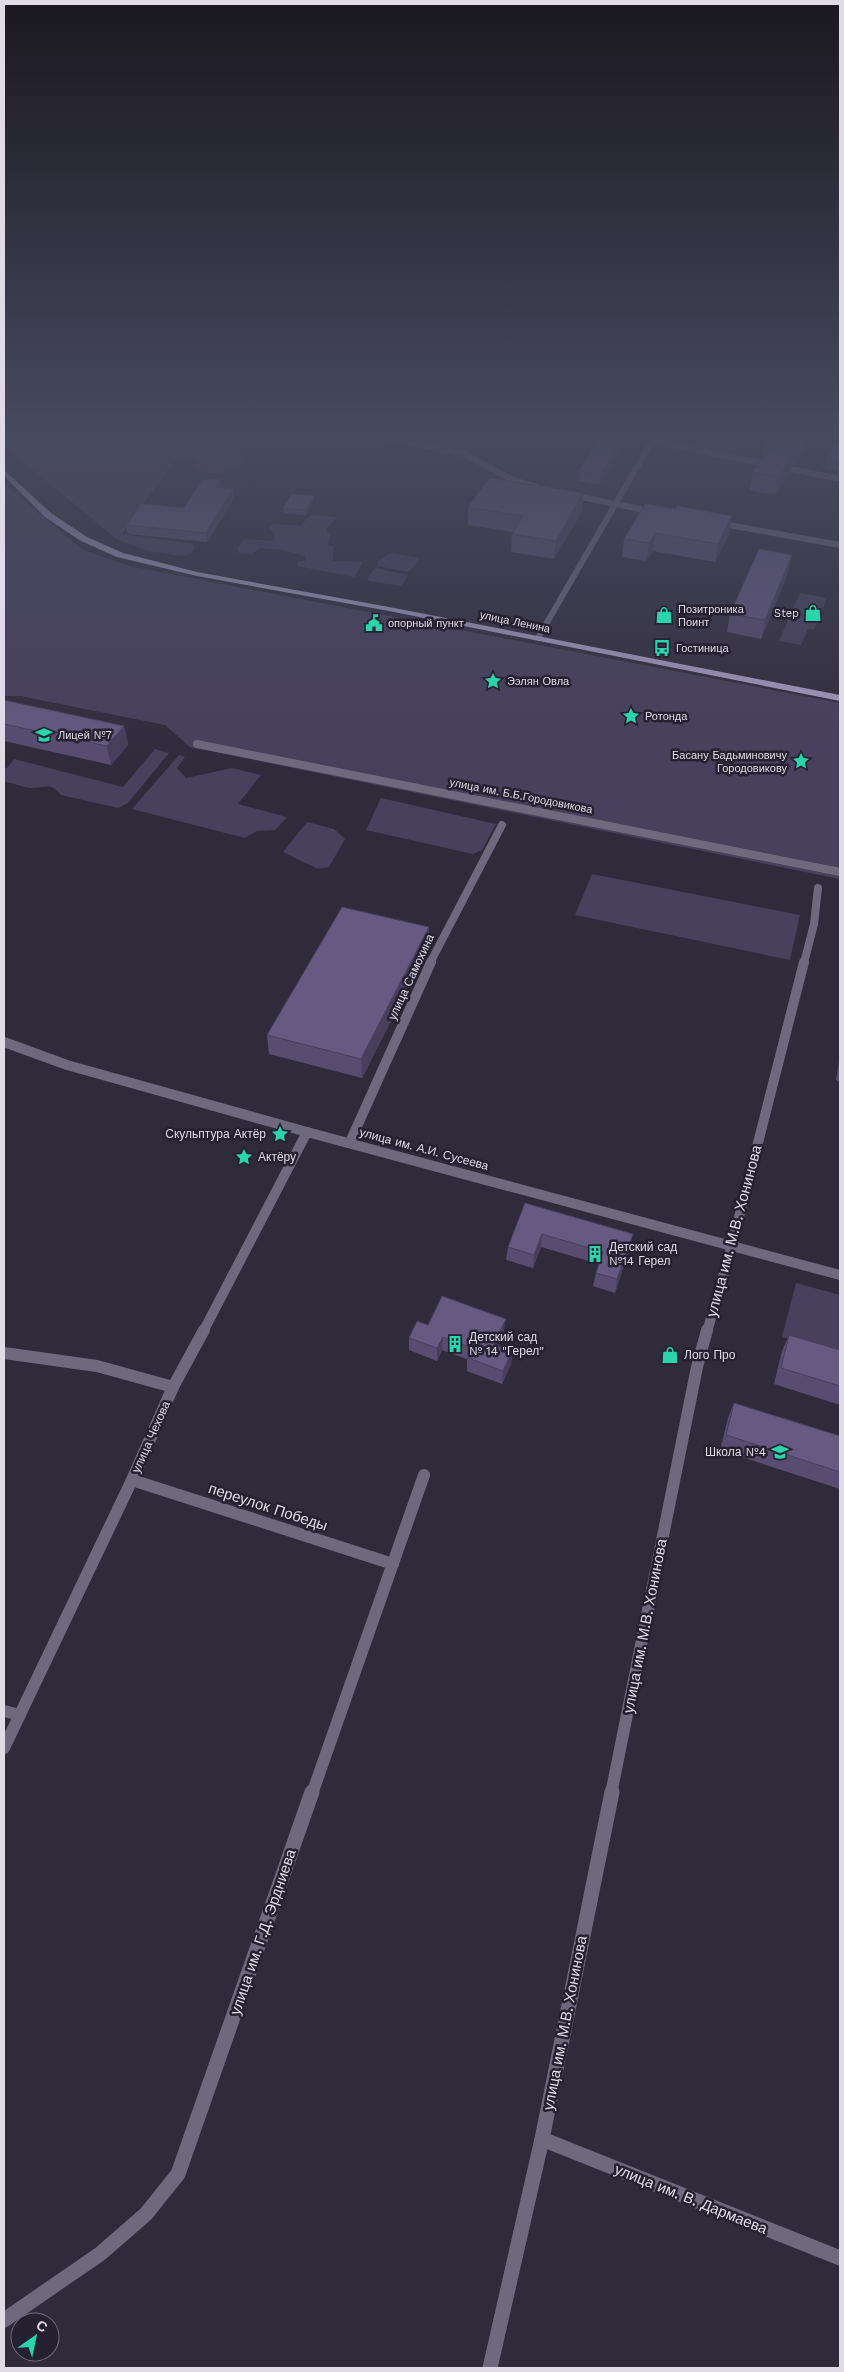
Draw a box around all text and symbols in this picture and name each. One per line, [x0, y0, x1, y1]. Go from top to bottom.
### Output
place label: Позитроника Поинт [678, 603, 745, 629]
shop icon: Step [803, 603, 823, 623]
shop icon: Позитроника Поинт [654, 605, 674, 625]
place label: Step [774, 607, 799, 620]
street label: улица Ленина [479, 608, 552, 636]
public building icon: опорный пункт [364, 613, 384, 633]
place label: опорный пункт [388, 617, 464, 630]
bus stop icon: Гостиница [652, 638, 672, 658]
place label: Гостиница [676, 642, 730, 655]
place icon: Ээлян Овла [483, 671, 503, 691]
place label: Ээлян Овла [507, 675, 570, 688]
place icon: Ротонда [621, 706, 641, 726]
place label: Ротонда [645, 710, 688, 723]
school or university icon: Лицей №7 [34, 725, 54, 745]
place label: Лицей №7 [58, 729, 112, 742]
place label: Басану Бадьминовичу Городовикову [672, 749, 787, 775]
place icon: Басану Бадьминовичу Городовикову [791, 751, 811, 771]
street label: улица им. Б.Б.Городовикова [448, 776, 594, 816]
street label: улица Самохина [385, 931, 437, 1022]
place icon: Скульптура Актёр [270, 1124, 290, 1144]
street label: улица им. А.И. Сусеева [358, 1125, 490, 1173]
place label: Скульптура Актёр [165, 1127, 266, 1141]
street label: улица им. М.В. Хонинова [702, 1142, 766, 1319]
place icon: Актёру [234, 1147, 254, 1167]
place label: Актёру [258, 1150, 296, 1164]
place label: Детский сад №14 Герел [609, 1240, 677, 1268]
building icon: Детский сад №14 Герел [585, 1244, 605, 1264]
place label: Детский сад № 14 "Герел" [469, 1330, 544, 1358]
building icon: Детский сад № 14 "Герел" [445, 1334, 465, 1354]
shop icon: Лого Про [660, 1345, 680, 1365]
place label: Лого Про [684, 1348, 736, 1362]
street label: улица Чехова [129, 1399, 173, 1475]
school or university icon: Школа №4 [770, 1442, 790, 1462]
place label: Школа №4 [705, 1445, 766, 1459]
street label: переулок Победы [206, 1479, 330, 1535]
street label: улица им. М.В. Хонинова [619, 1537, 671, 1715]
street label: улица им. Г.Д. Эрдниева [226, 1846, 300, 2017]
street label: улица им. М.В. Хонинова [539, 1934, 591, 2112]
street label: улица им. В. Дармаева [612, 2160, 771, 2238]
north arrow [10, 2312, 60, 2362]
text: С [33, 2317, 51, 2336]

